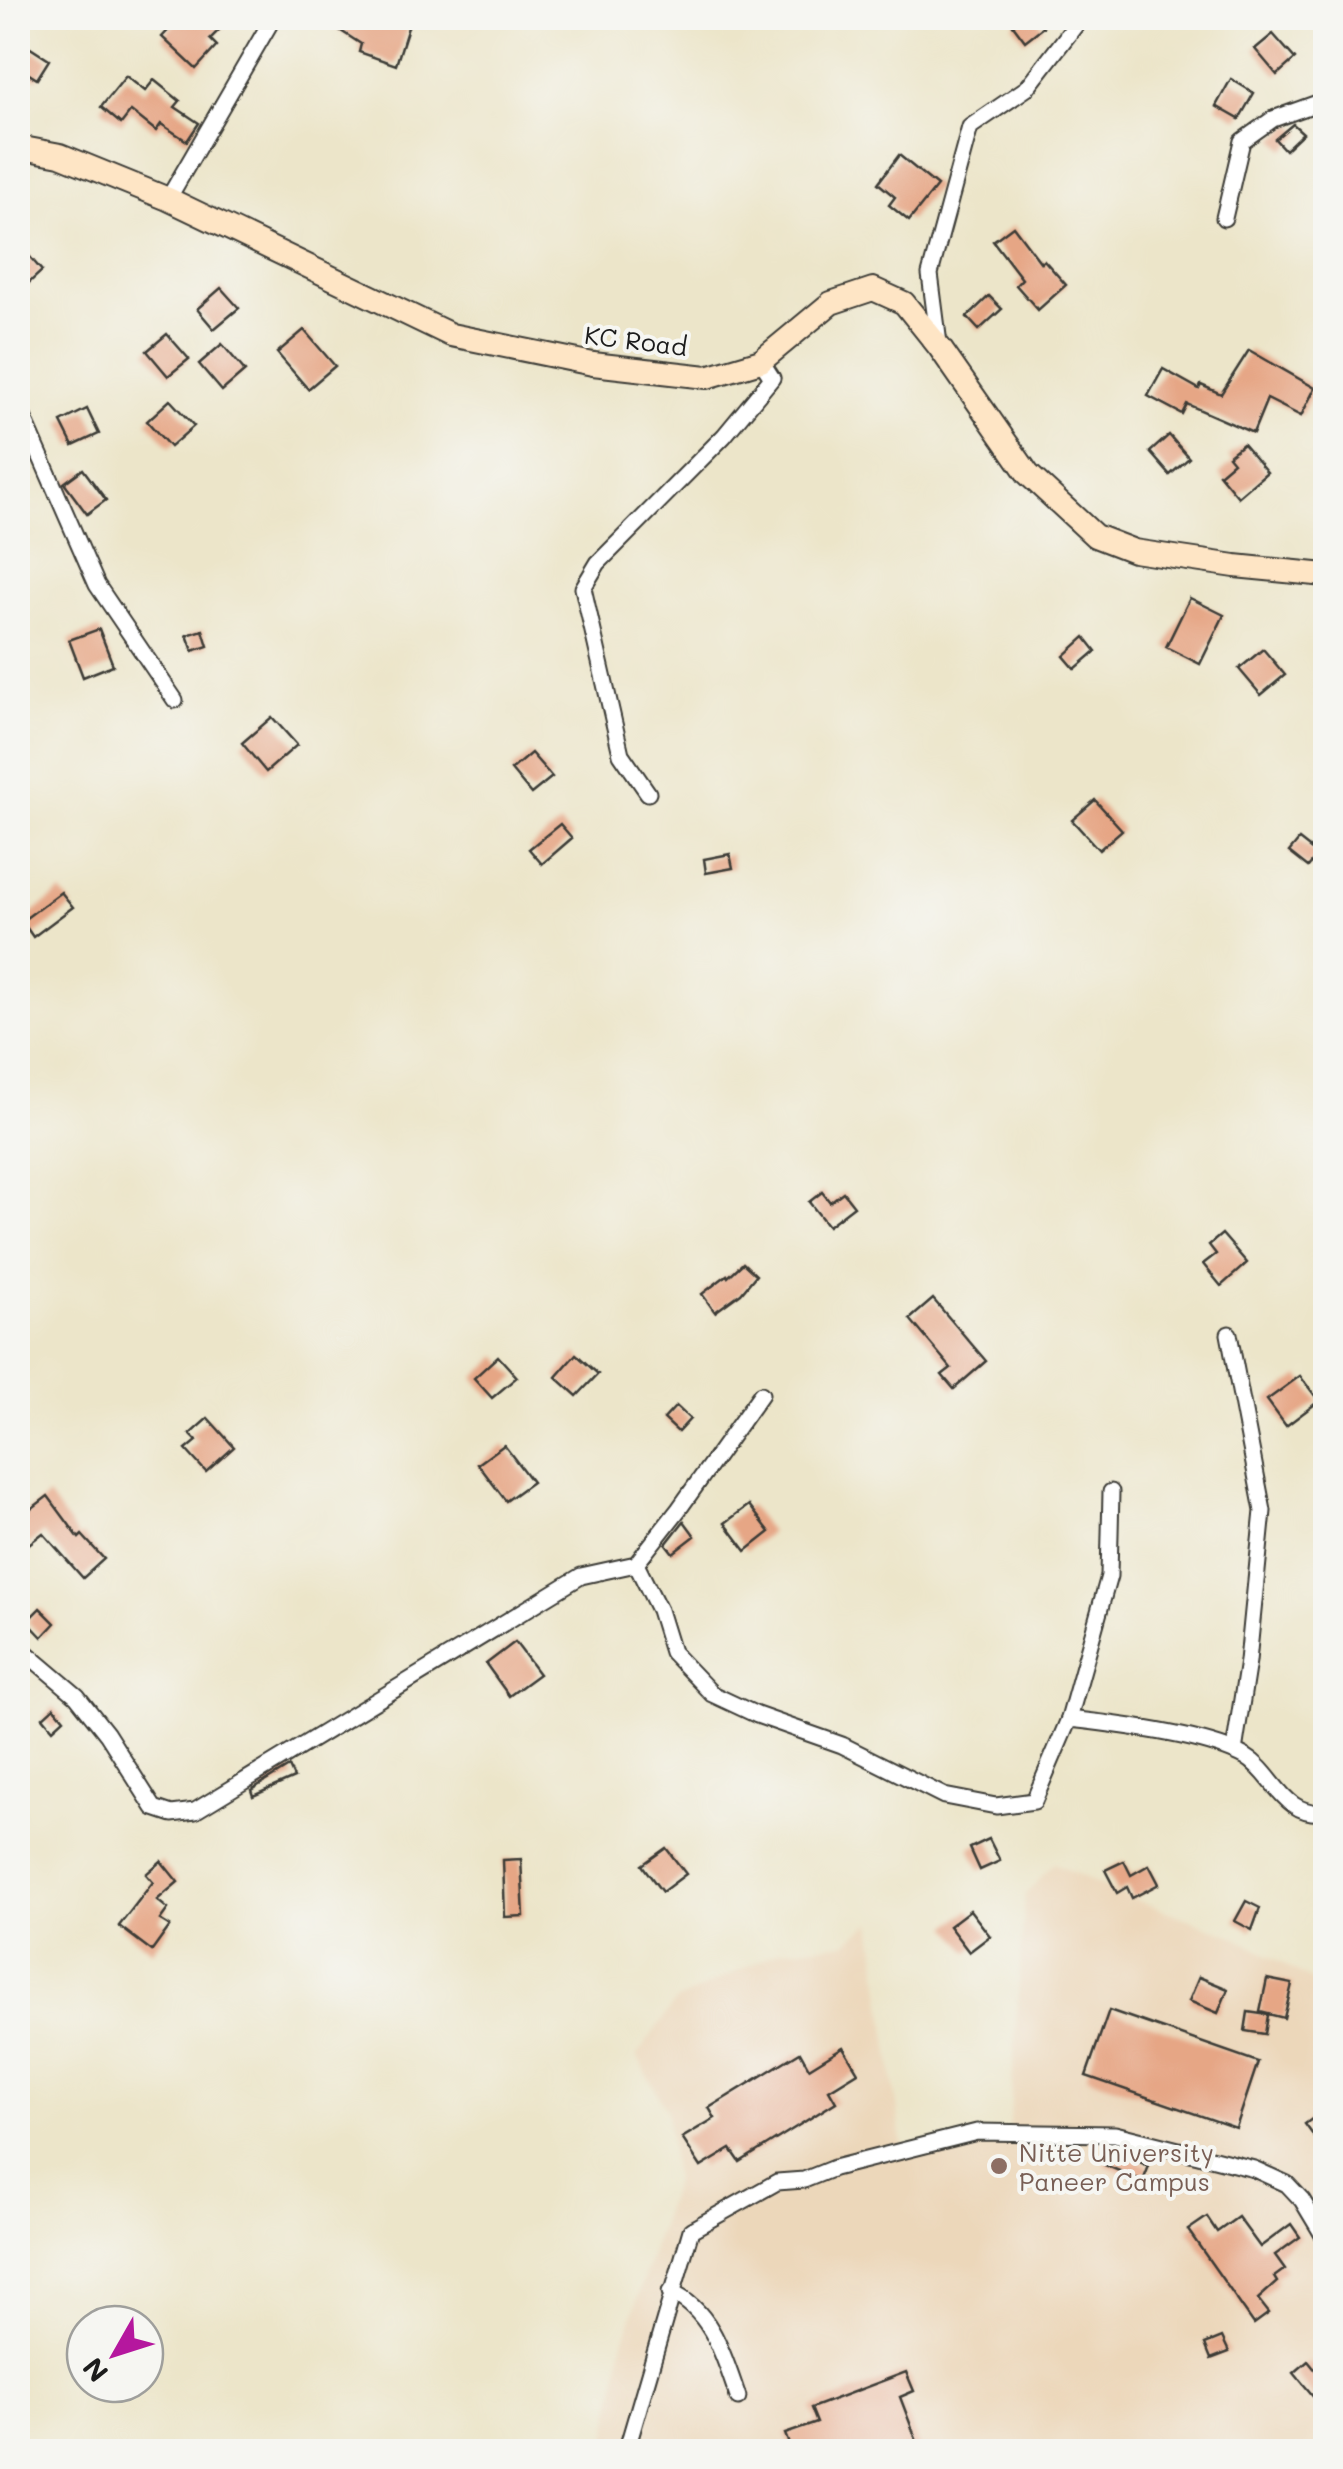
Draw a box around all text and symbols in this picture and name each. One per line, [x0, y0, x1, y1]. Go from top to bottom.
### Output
street label: KC Road [583, 318, 689, 362]
place label: Nitte University Paneer Campus [1019, 2136, 1214, 2197]
marker: Nitte University Paneer Campus [988, 2155, 1010, 2177]
north arrow [65, 2304, 165, 2404]
text: N [74, 2351, 115, 2390]

